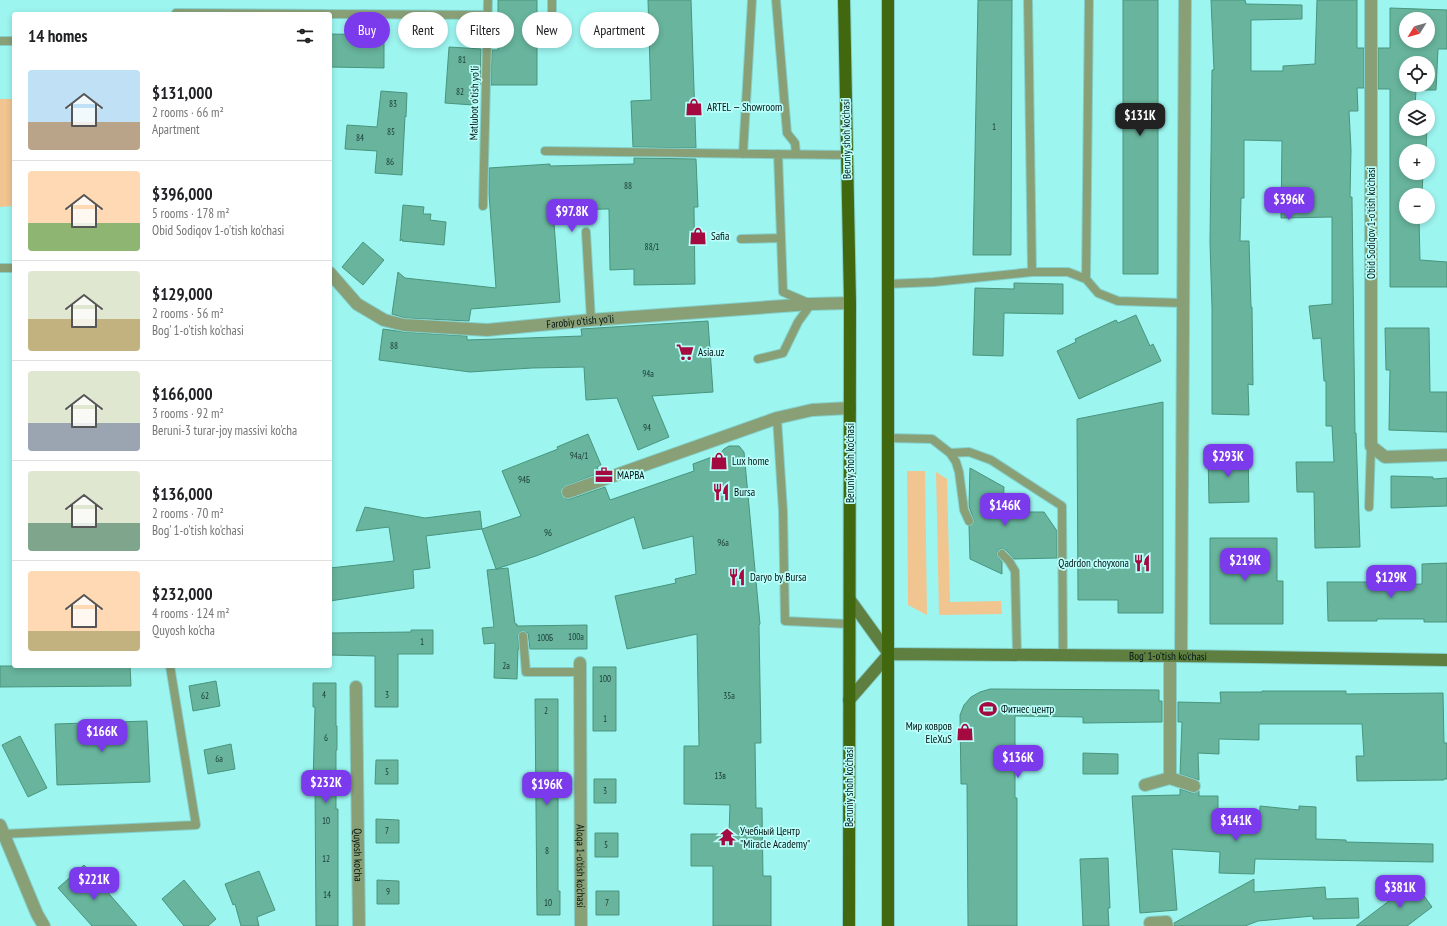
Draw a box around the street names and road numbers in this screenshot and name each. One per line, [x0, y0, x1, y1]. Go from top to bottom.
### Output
street label: Matlubot o'tish yo'li [466, 66, 482, 140]
street label: Beruniy shoh ko'chasi [838, 99, 854, 179]
street label: Obid Sodiqov 1-o'tish ko'chasi [1364, 167, 1378, 279]
street label: Farobiy o'tish yo'li [546, 311, 615, 331]
street label: Beruniy shoh ko'chasi [843, 423, 857, 503]
street label: Bog' 1-o'tish ko'chasi [1129, 649, 1207, 663]
street label: Beruniy shoh ko'chasi [842, 747, 856, 827]
street label: Aloqa 1-o'tish ko'chasi [574, 824, 588, 908]
street label: Quyosh ko'cha [351, 828, 365, 882]

